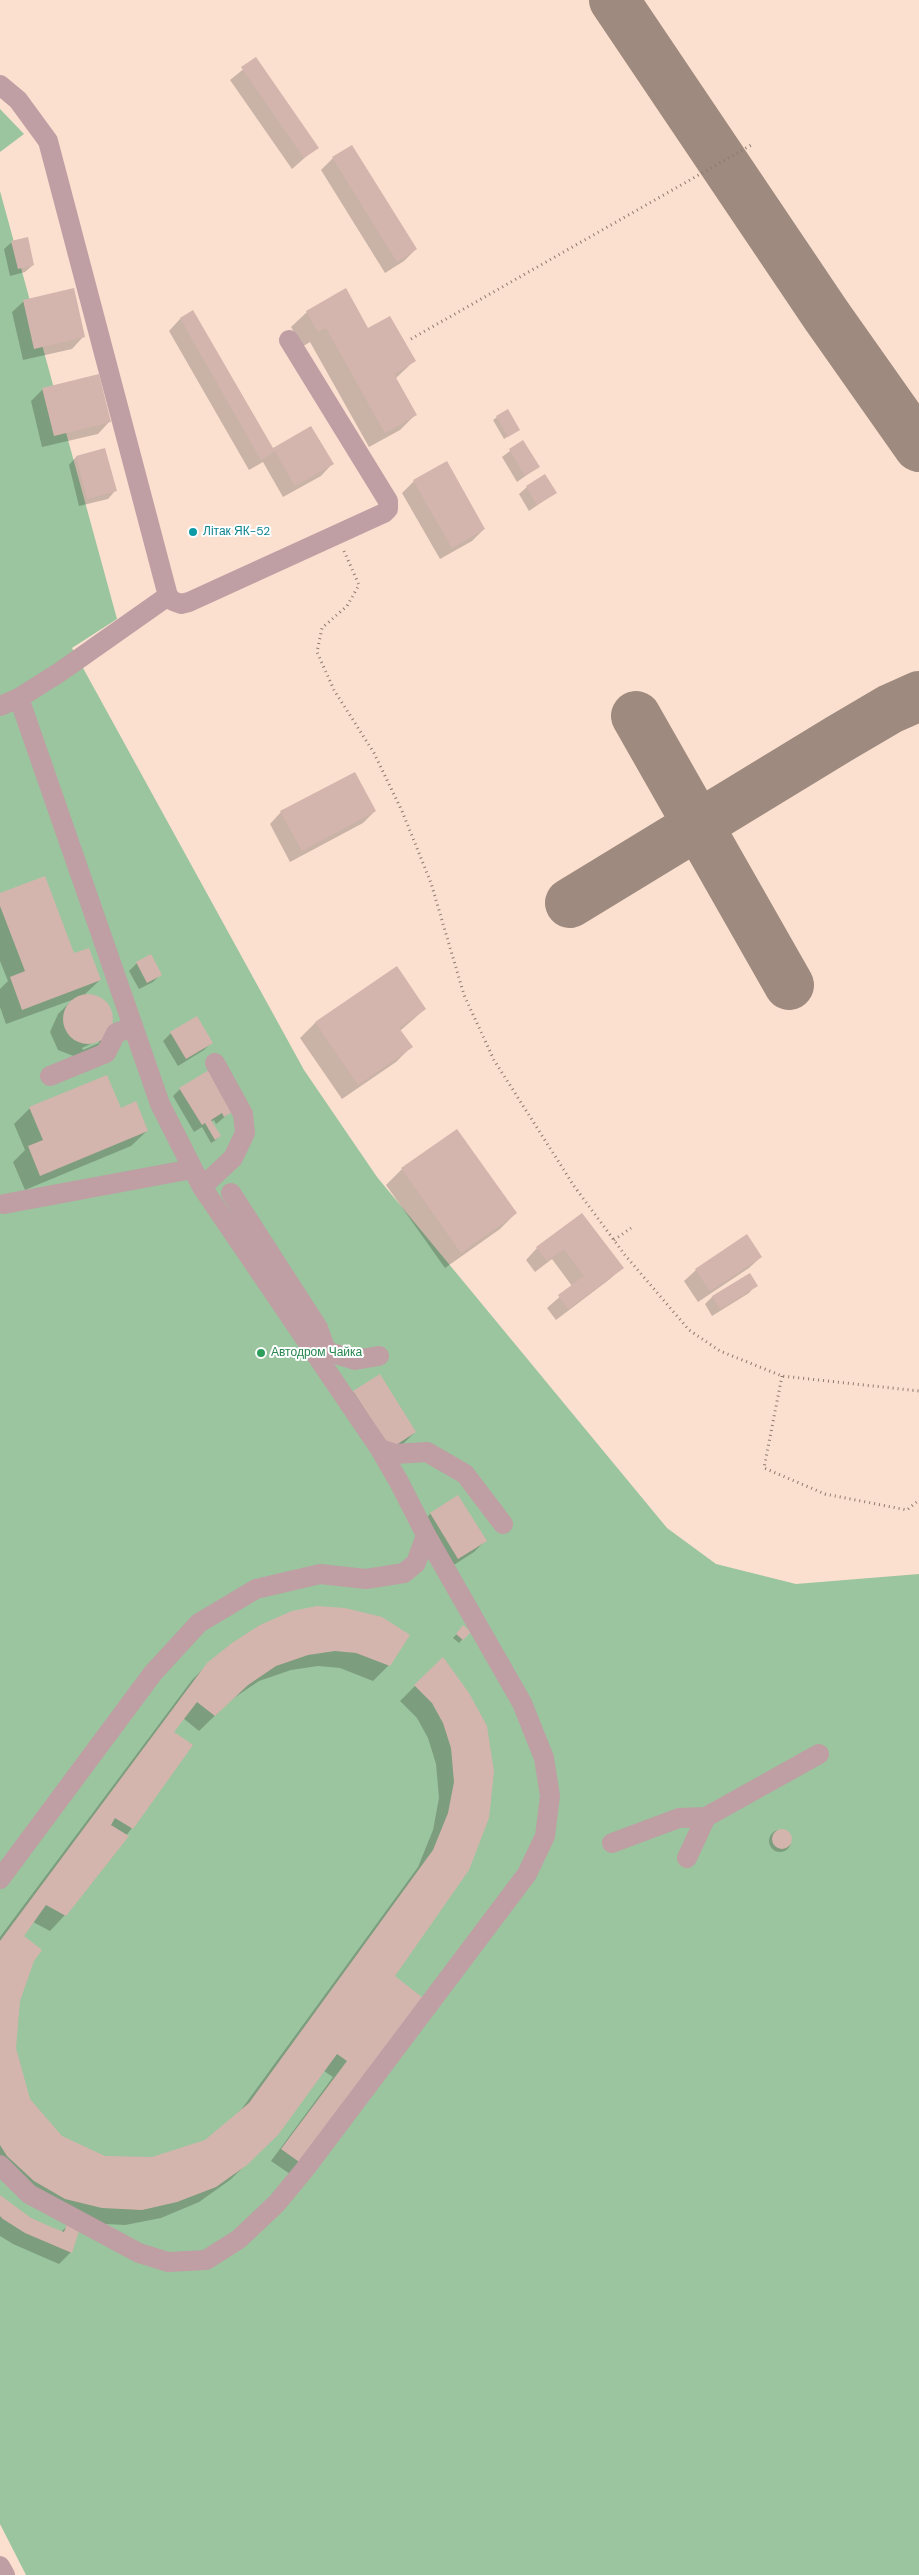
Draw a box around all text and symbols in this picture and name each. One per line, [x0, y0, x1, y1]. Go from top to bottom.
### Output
place label: Літак ЯК-52 [203, 525, 270, 539]
marker: Літак ЯК-52 [187, 526, 199, 538]
place label: Автодром Чайка [271, 1346, 362, 1360]
marker: Автодром Чайка [255, 1347, 267, 1359]

